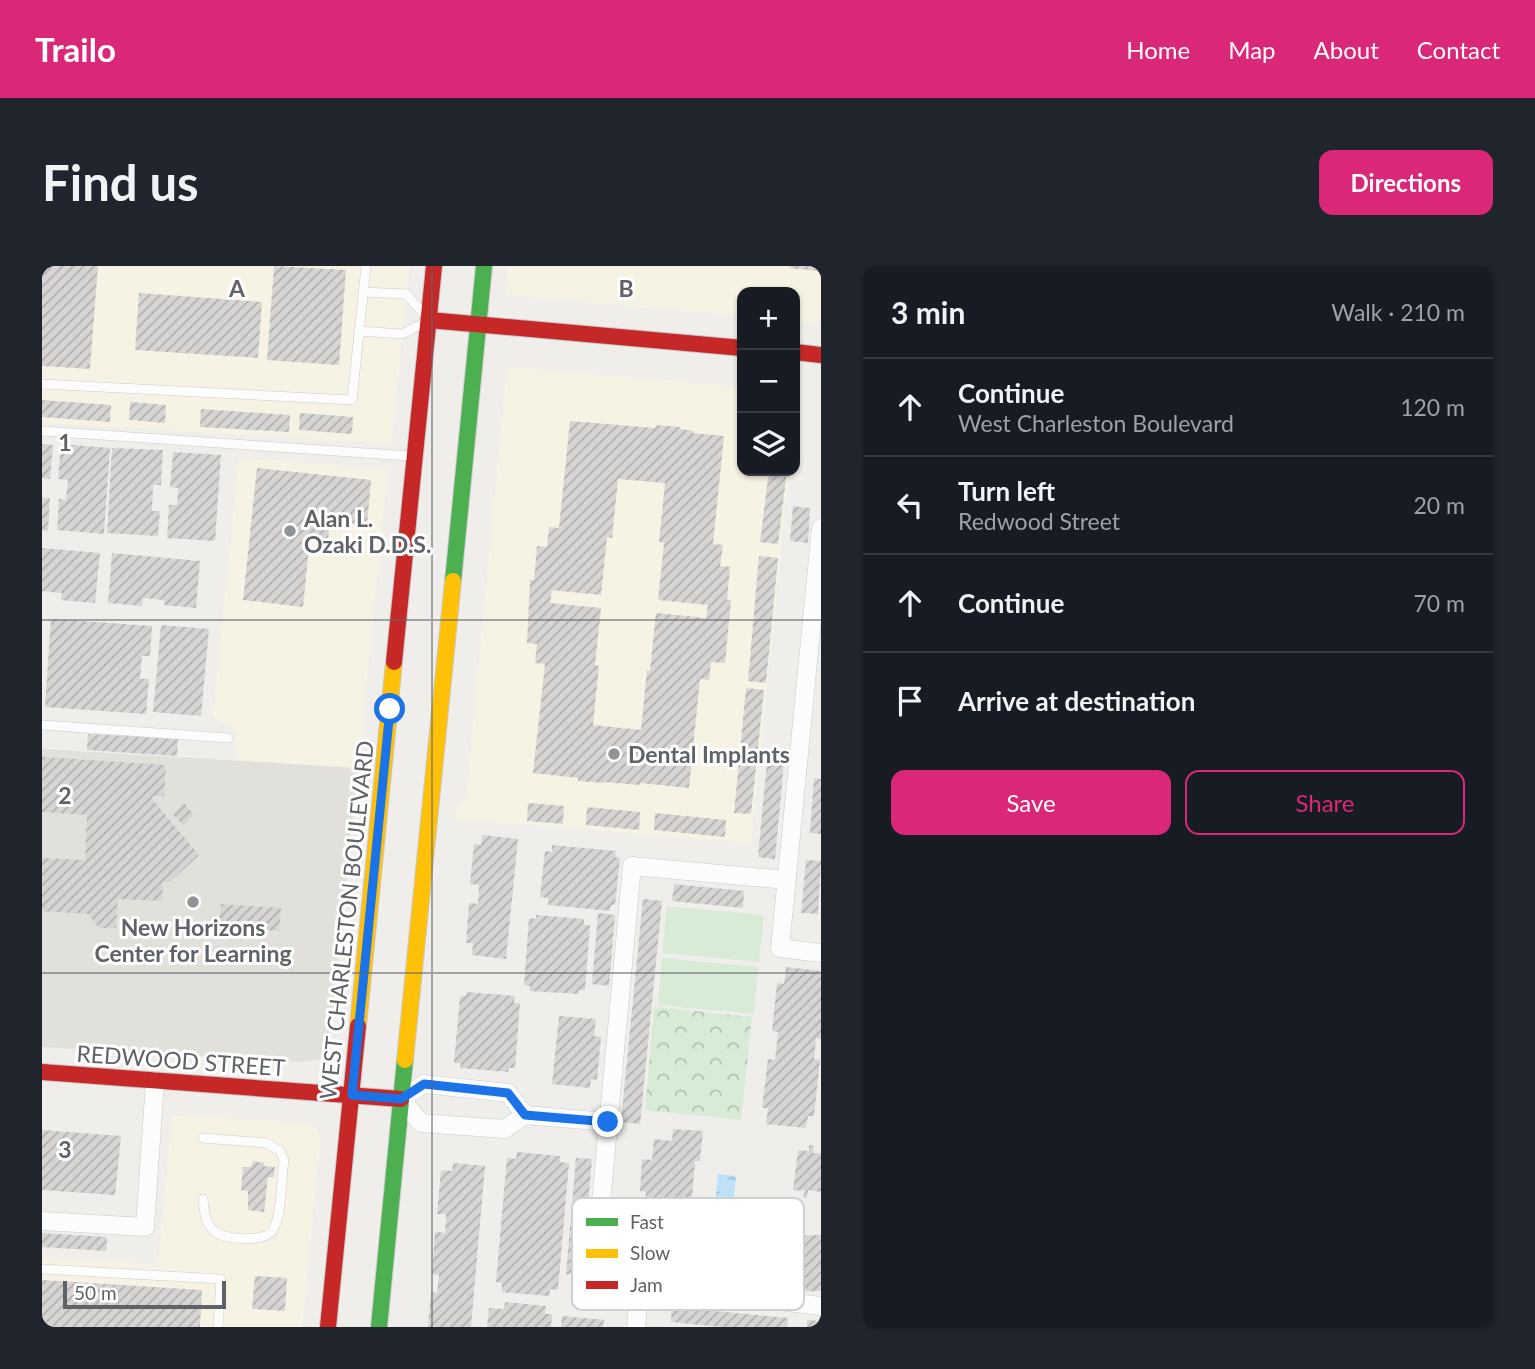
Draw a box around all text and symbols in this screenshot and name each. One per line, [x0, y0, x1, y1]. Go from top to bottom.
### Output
text: Trailo [35, 29, 116, 69]
text: Home [1126, 35, 1190, 64]
text: Map [1228, 35, 1276, 64]
text: About [1314, 35, 1379, 64]
text: Contact [1417, 35, 1500, 64]
button: Directions [1319, 150, 1493, 215]
text: Find us [42, 153, 199, 211]
text: A [228, 274, 246, 302]
text: B [618, 274, 634, 302]
map controls [737, 287, 800, 476]
button: + [737, 287, 800, 350]
text: 3 min [891, 294, 965, 330]
text: Walk · 210 m [1331, 298, 1465, 326]
button: − [737, 350, 800, 413]
text: Continue [958, 377, 1064, 409]
icon: ahead [891, 388, 929, 426]
text: 120 m [1400, 393, 1465, 421]
text: West Charleston Boulevard [958, 409, 1234, 437]
button: layers [737, 413, 800, 476]
text: 1 [58, 428, 72, 456]
text: Turn left [958, 475, 1055, 507]
icon: left [891, 486, 929, 524]
text: 20 m [1414, 491, 1465, 519]
place label: Alan L. Ozaki D.D.S. [303, 504, 431, 558]
text: Redwood Street [958, 507, 1120, 535]
marker: Alan L. Ozaki D.D.S. [282, 523, 298, 539]
icon: ahead [891, 584, 929, 622]
text: Continue [958, 587, 1064, 619]
text: 70 m [1414, 589, 1465, 617]
icon: arrive [891, 682, 929, 720]
text: Arrive at destination [958, 685, 1195, 717]
route start [374, 693, 405, 724]
street label: WEST CHARLESTON BOULEVARD [313, 739, 379, 1101]
place label: Dental Implants [628, 740, 790, 768]
marker: Dental Implants [606, 746, 622, 762]
button: Save [891, 770, 1171, 835]
button: Share [1185, 770, 1465, 835]
text: 2 [58, 781, 72, 809]
marker: New Horizons Center for Learning [185, 894, 201, 910]
place label: New Horizons Center for Learning [94, 913, 292, 967]
street label: REDWOOD STREET [76, 1039, 287, 1081]
route end [592, 1106, 623, 1137]
text: 3 [58, 1135, 72, 1163]
legend [572, 1198, 804, 1310]
text: Fast [630, 1210, 664, 1233]
text: Slow [630, 1241, 670, 1264]
text: Jam [630, 1273, 663, 1296]
scale bar [63, 1278, 226, 1310]
text: 50 m [74, 1281, 117, 1304]

